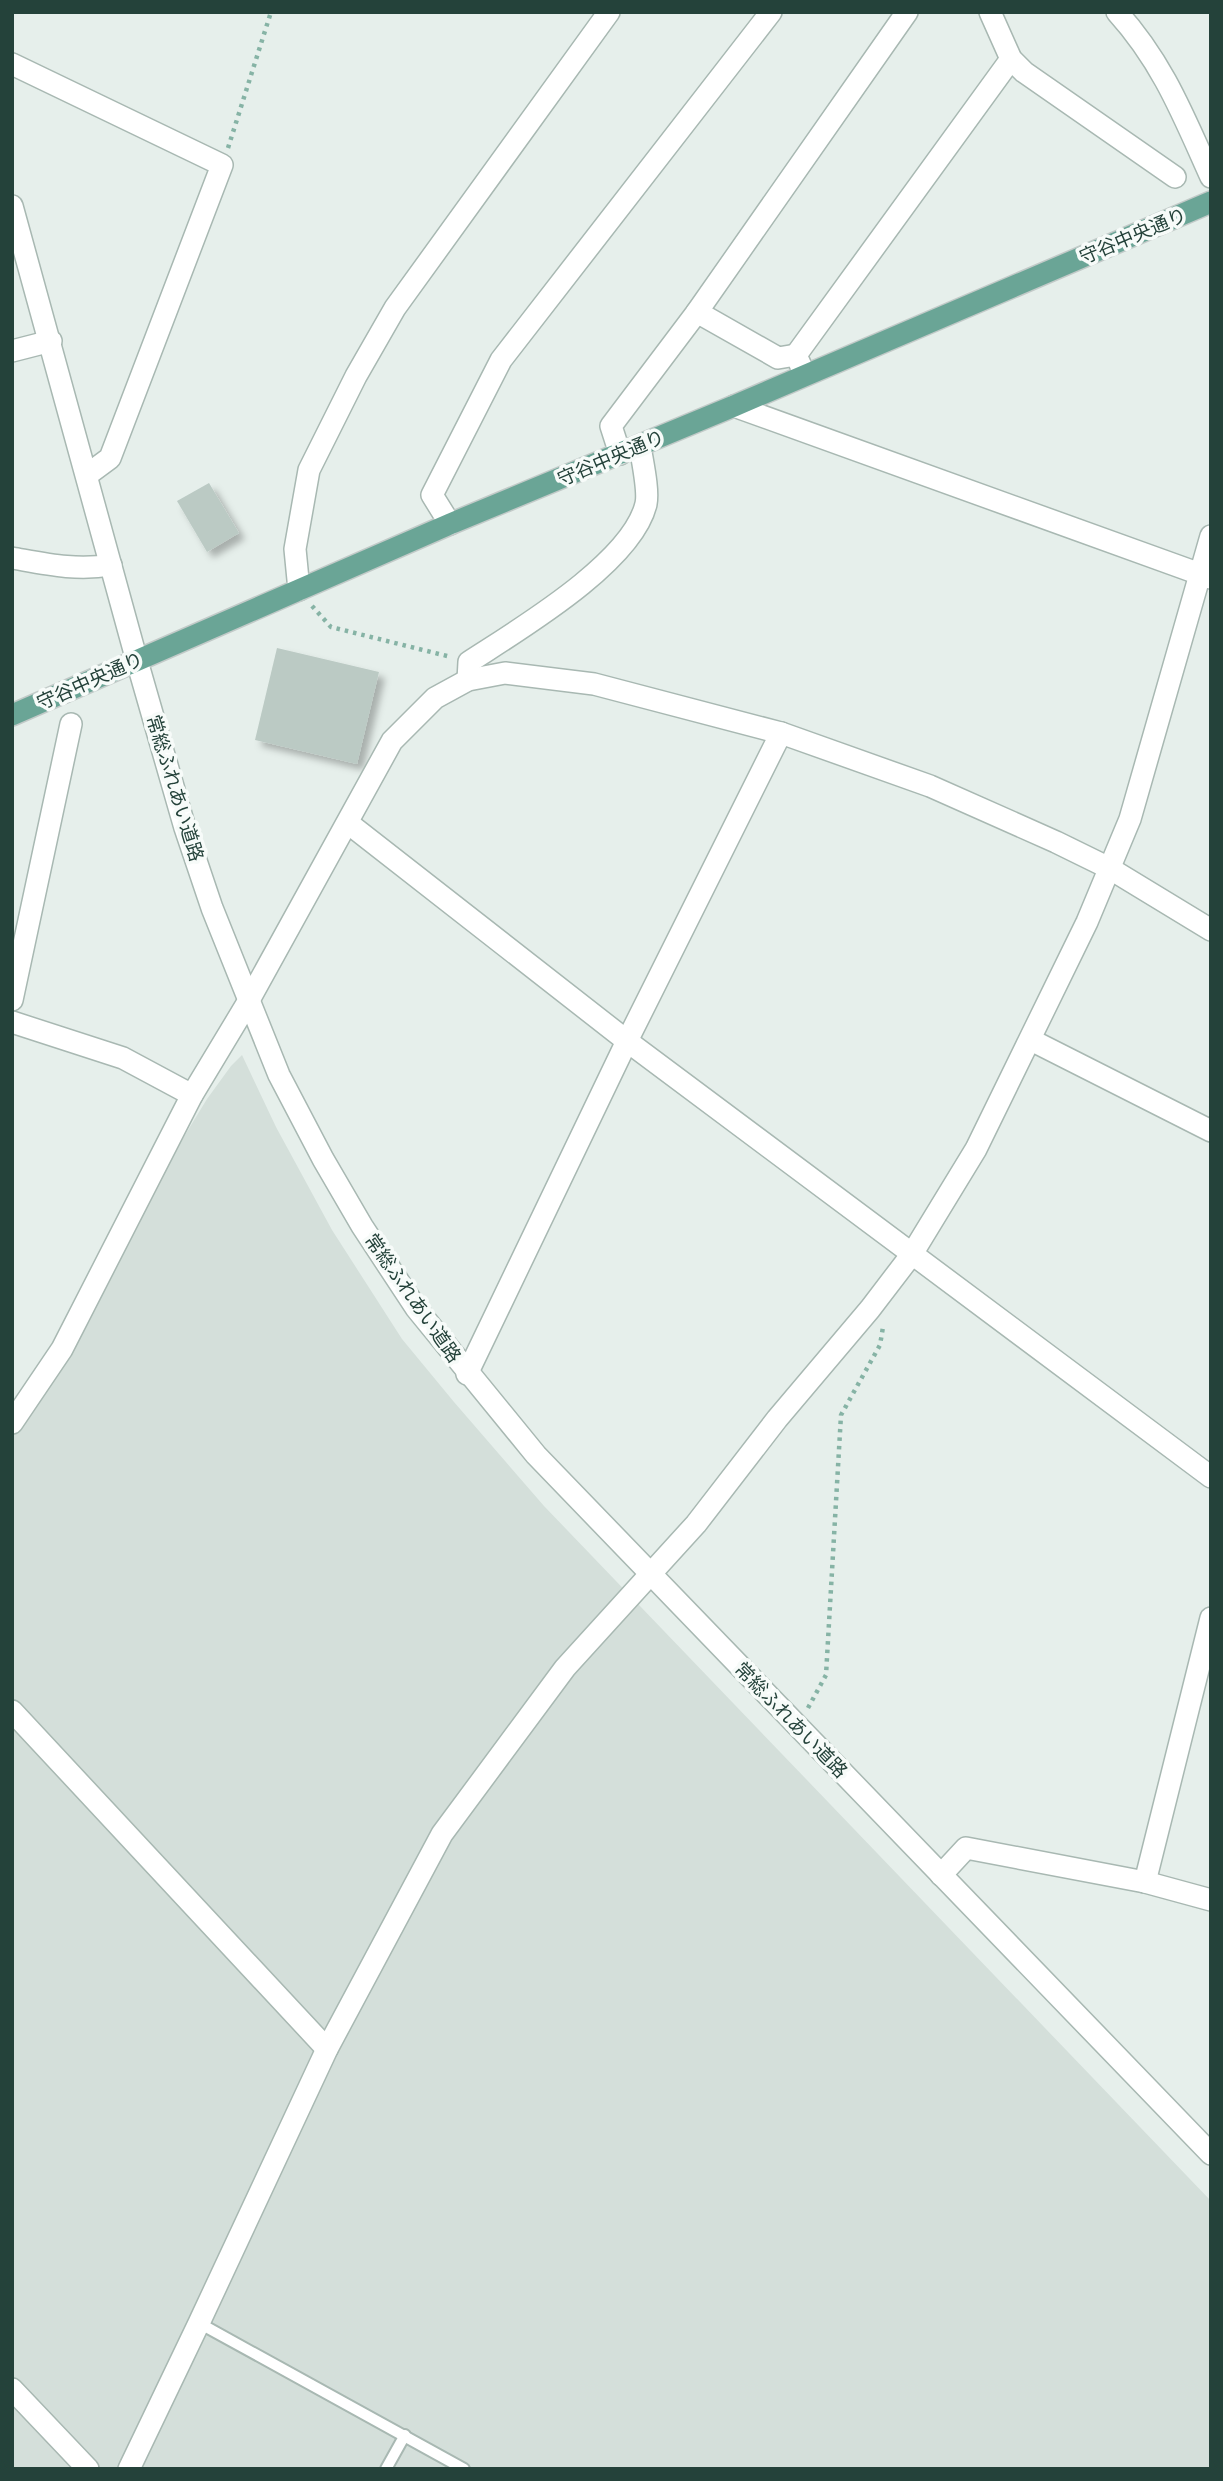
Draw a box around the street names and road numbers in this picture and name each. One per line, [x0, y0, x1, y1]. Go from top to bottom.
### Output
street label: 守谷中央通り [1076, 202, 1190, 270]
street label: 守谷中央通り [554, 424, 668, 492]
street label: 守谷中央通り [33, 646, 147, 716]
street label: 常総ふれあい道路 [141, 712, 209, 864]
street label: 常総ふれあい道路 [359, 1229, 467, 1367]
street label: 常総ふれあい道路 [729, 1657, 853, 1783]

